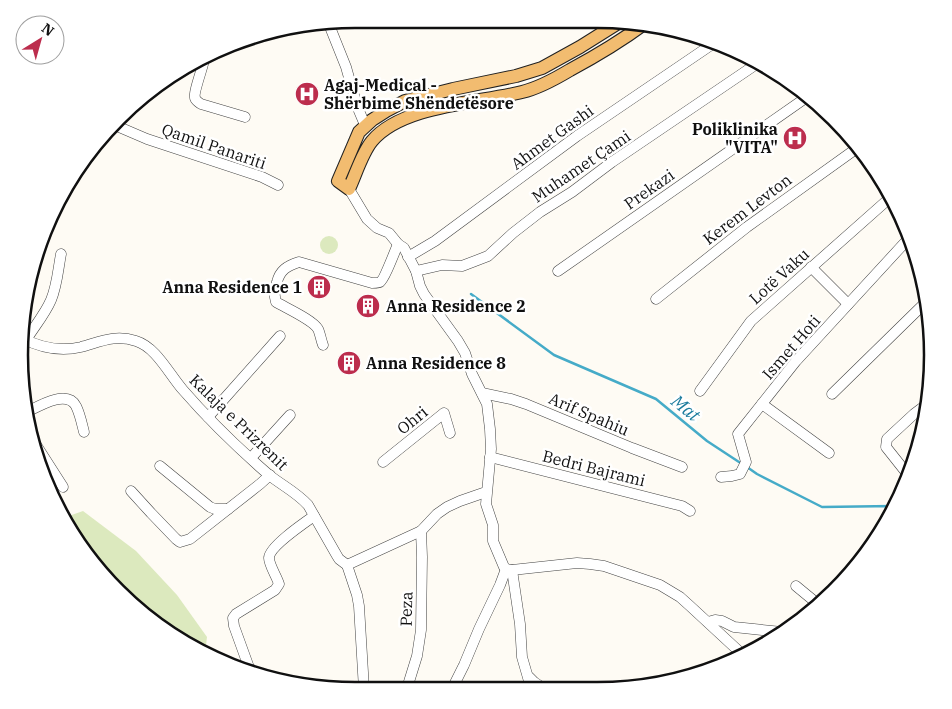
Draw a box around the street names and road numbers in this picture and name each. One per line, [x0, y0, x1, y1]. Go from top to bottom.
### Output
street label: Ahmet Gashi [507, 100, 597, 174]
street label: Qamil Panariti [159, 119, 269, 173]
street label: Muhamet Çami [528, 126, 634, 206]
street label: Prekazi [620, 165, 678, 213]
street label: Kerem Levton [699, 169, 795, 249]
street label: Lotë Vaku [745, 244, 813, 308]
street label: Ismet Hoti [758, 311, 824, 383]
street label: Kalaja e Prizrenit [185, 370, 293, 474]
street label: Arif Spahiu [546, 388, 632, 440]
street label: Ohri [393, 402, 431, 438]
street label: Bedri Bajrami [540, 446, 648, 490]
street label: Peza [396, 591, 416, 627]

